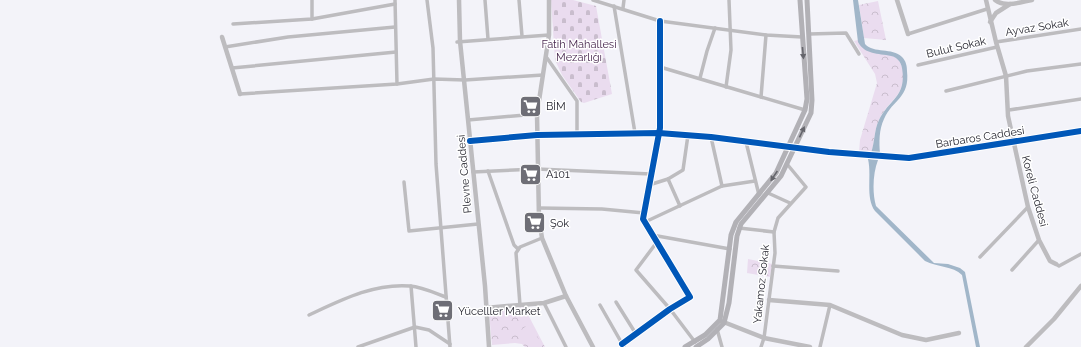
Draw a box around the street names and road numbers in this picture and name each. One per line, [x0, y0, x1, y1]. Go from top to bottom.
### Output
street label: Ayvaz Sokak [1005, 16, 1070, 39]
street label: Bulut Sokak [925, 34, 987, 61]
street label: Barbaros Caddesi [935, 124, 1025, 151]
street label: Plevne Caddesi [455, 134, 474, 214]
street label: Koreli Caddesi [1019, 154, 1050, 228]
street label: Yakamoz Sokak [751, 244, 772, 324]

